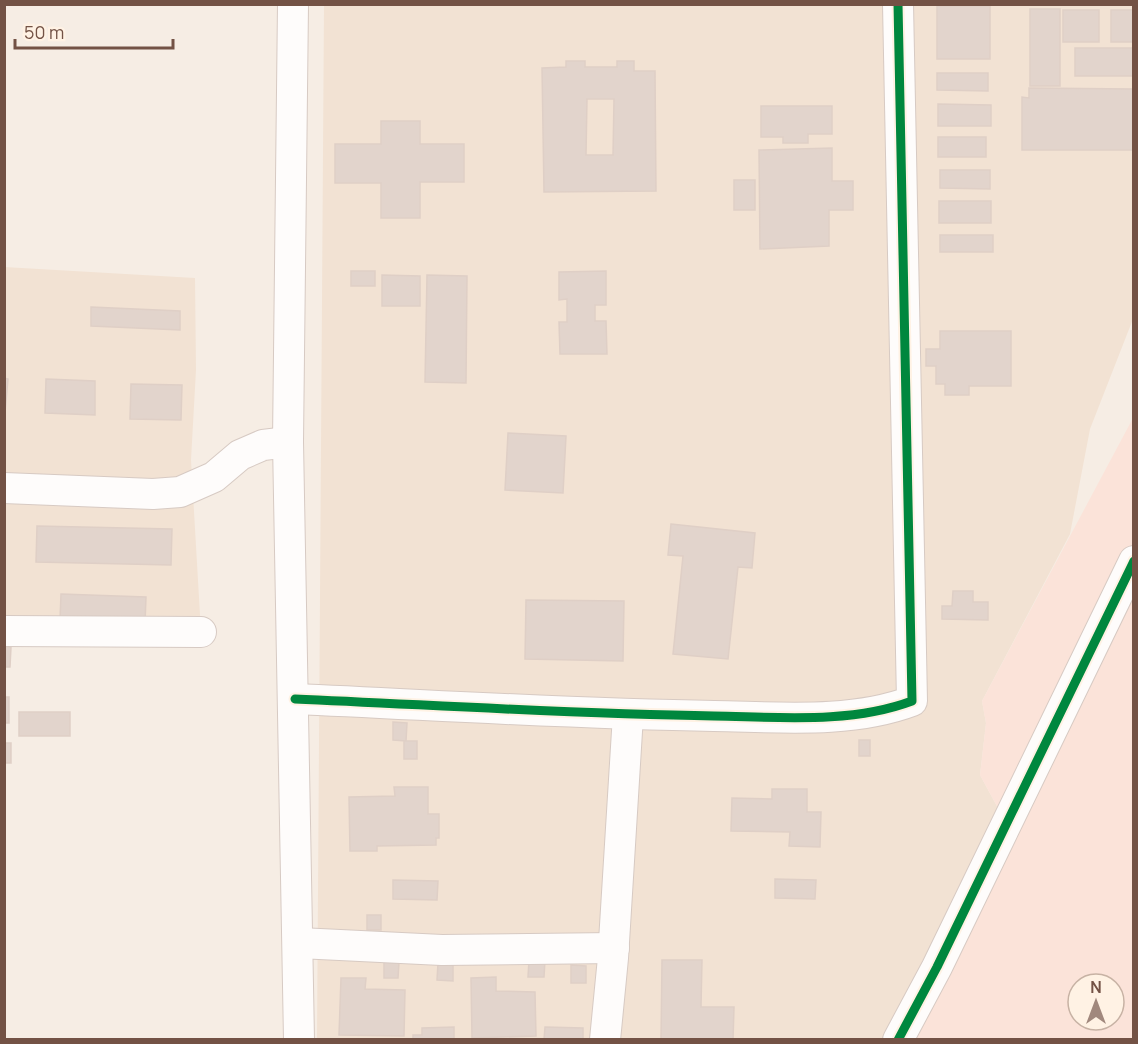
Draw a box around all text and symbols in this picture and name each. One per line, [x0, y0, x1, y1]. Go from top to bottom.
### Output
scale bar [15, 12, 172, 50]
text: 50 m [24, 20, 64, 44]
north arrow [1066, 972, 1126, 1032]
text: N [1090, 976, 1102, 998]

